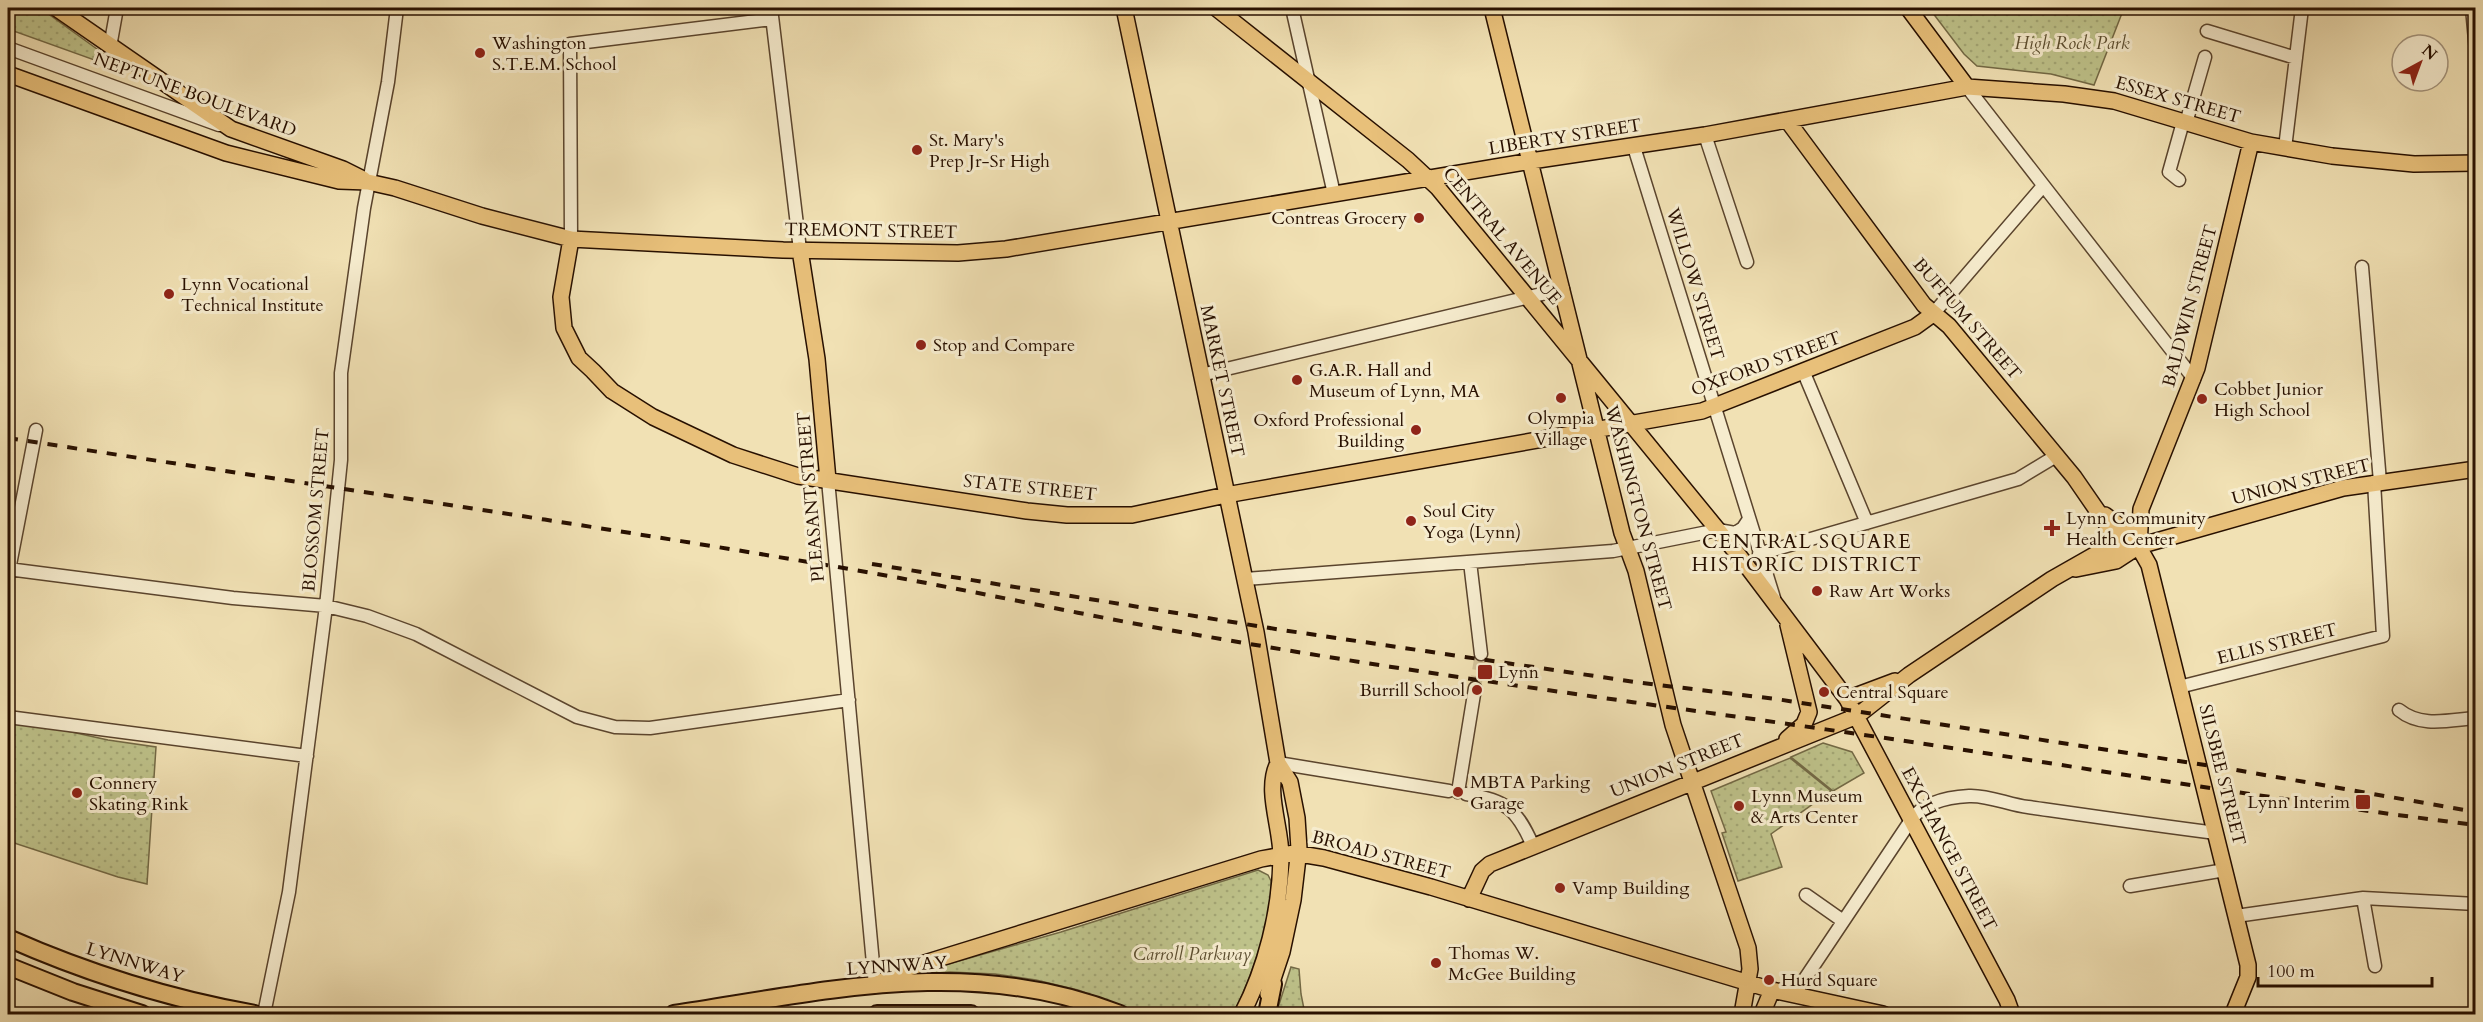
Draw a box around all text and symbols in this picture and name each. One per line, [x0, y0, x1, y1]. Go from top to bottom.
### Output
place label: Washington S.T.E.M. School [491, 31, 617, 77]
park label: High Rock Park [2014, 31, 2130, 56]
north arrow [2390, 33, 2450, 93]
text: N [2417, 40, 2442, 65]
marker: Washington S.T.E.M. School [473, 46, 487, 60]
street label: NEPTUNE BOULEVARD [90, 47, 300, 143]
street label: ESSEX STREET [2112, 70, 2244, 130]
street label: LIBERTY STREET [1487, 113, 1643, 161]
place label: St. Mary's Prep Jr-Sr High [929, 128, 1050, 174]
marker: St. Mary's Prep Jr-Sr High [910, 143, 924, 157]
street label: CENTRAL AVENUE [1437, 162, 1567, 310]
street label: WILLOW STREET [1660, 204, 1730, 363]
place label: Contreas Grocery [1271, 206, 1407, 231]
marker: Contreas Grocery [1412, 211, 1426, 225]
street label: TREMONT STREET [784, 217, 958, 245]
street label: BALDWIN STREET [2156, 222, 2224, 390]
street label: BUFFUM STREET [1907, 253, 2027, 385]
place label: Lynn Vocational Technical Institute [181, 272, 324, 318]
marker: Lynn Vocational Technical Institute [162, 287, 176, 301]
street label: MARKET STREET [1194, 303, 1250, 459]
street label: OXFORD STREET [1688, 325, 1844, 403]
place label: Stop and Compare [933, 333, 1075, 358]
marker: Stop and Compare [914, 338, 928, 352]
place label: G.A.R. Hall and Museum of Lynn, MA [1309, 358, 1480, 404]
marker: G.A.R. Hall and Museum of Lynn, MA [1290, 373, 1304, 387]
place label: Cobbet Junior High School [2214, 377, 2323, 423]
marker: Olympia Village [1554, 391, 1568, 405]
marker: Cobbet Junior High School [2195, 392, 2209, 406]
street label: WASHINGTON STREET [1598, 402, 1677, 613]
place label: Olympia Village [1527, 406, 1595, 452]
place label: Oxford Professional Building [1253, 408, 1405, 454]
street label: PLEASANT STREET [791, 411, 831, 583]
marker: Oxford Professional Building [1409, 423, 1423, 437]
street label: BLOSSOM STREET [296, 427, 336, 593]
street label: UNION STREET [2229, 453, 2373, 511]
street label: STATE STREET [962, 469, 1098, 507]
place label: Soul City Yoga (Lynn) [1423, 499, 1521, 545]
place label: Lynn Community Health Center [2066, 506, 2206, 552]
marker: Soul City Yoga (Lynn) [1404, 514, 1418, 528]
marker: Lynn Community Health Center [2043, 519, 2061, 537]
district label: CENTRAL SQUARE HISTORIC DISTRICT [1692, 528, 1922, 578]
place label: Raw Art Works [1829, 579, 1950, 604]
marker: Raw Art Works [1810, 584, 1824, 598]
street label: ELLIS STREET [2214, 617, 2340, 671]
place label: Lynn [1498, 660, 1540, 685]
marker: Lynn [1476, 663, 1494, 681]
place label: Burrill School [1360, 678, 1465, 703]
place label: Central Square [1836, 680, 1949, 705]
marker: Burrill School [1470, 683, 1484, 697]
marker: Central Square [1817, 685, 1831, 699]
street label: SILSBEE STREET [2192, 702, 2252, 848]
street label: UNION STREET [1606, 728, 1748, 804]
street label: EXCHANGE STREET [1895, 763, 2003, 935]
place label: MBTA Parking Garage [1470, 770, 1591, 816]
place label: Connery Skating Rink [89, 771, 189, 817]
place label: Lynn Museum & Arts Center [1751, 784, 1864, 830]
marker: MBTA Parking Garage [1451, 785, 1465, 799]
marker: Connery Skating Rink [70, 786, 84, 800]
place label: Lynn Interim [2247, 790, 2351, 815]
marker: Lynn Interim [2354, 793, 2372, 811]
marker: Lynn Museum & Arts Center [1732, 799, 1746, 813]
street label: BROAD STREET [1309, 824, 1453, 886]
place label: Vamp Building [1572, 876, 1690, 901]
marker: Vamp Building [1553, 881, 1567, 895]
street label: LYNNWAY [83, 936, 188, 990]
place label: Thomas W. McGee Building [1448, 941, 1576, 987]
park label: Carroll Parkway [1133, 942, 1251, 967]
street label: LYNNWAY [846, 950, 949, 982]
scale bar [2258, 950, 2432, 988]
marker: Thomas W. McGee Building [1429, 956, 1443, 970]
text: 100 m [2267, 959, 2315, 984]
place label: Hurd Square [1781, 968, 1878, 993]
marker: Hurd Square [1762, 973, 1776, 987]

